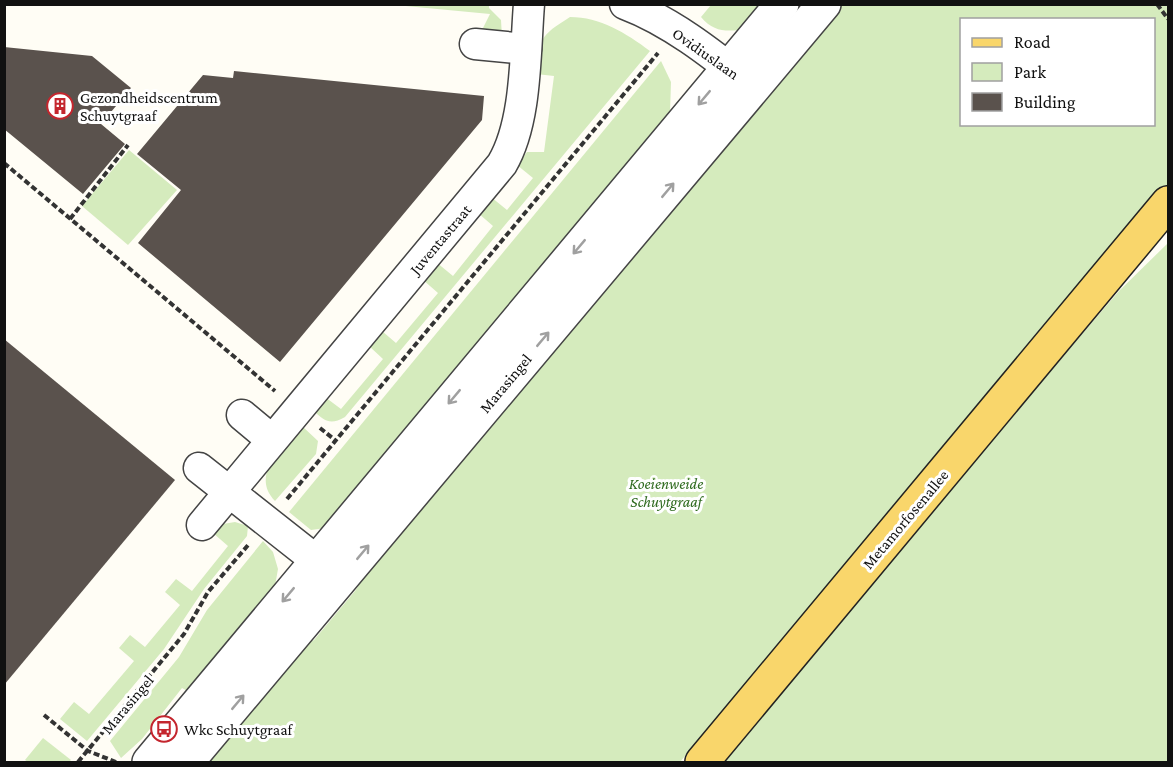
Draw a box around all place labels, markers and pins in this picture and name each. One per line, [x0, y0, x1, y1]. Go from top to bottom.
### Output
place label: Gezondheidscentrum Schuytgraaf [80, 89, 218, 125]
building icon: Gezondheidscentrum Schuytgraaf [45, 91, 75, 121]
bus stop icon: Wkc Schuytgraaf [149, 714, 179, 744]
place label: Wkc Schuytgraaf [184, 721, 294, 739]

